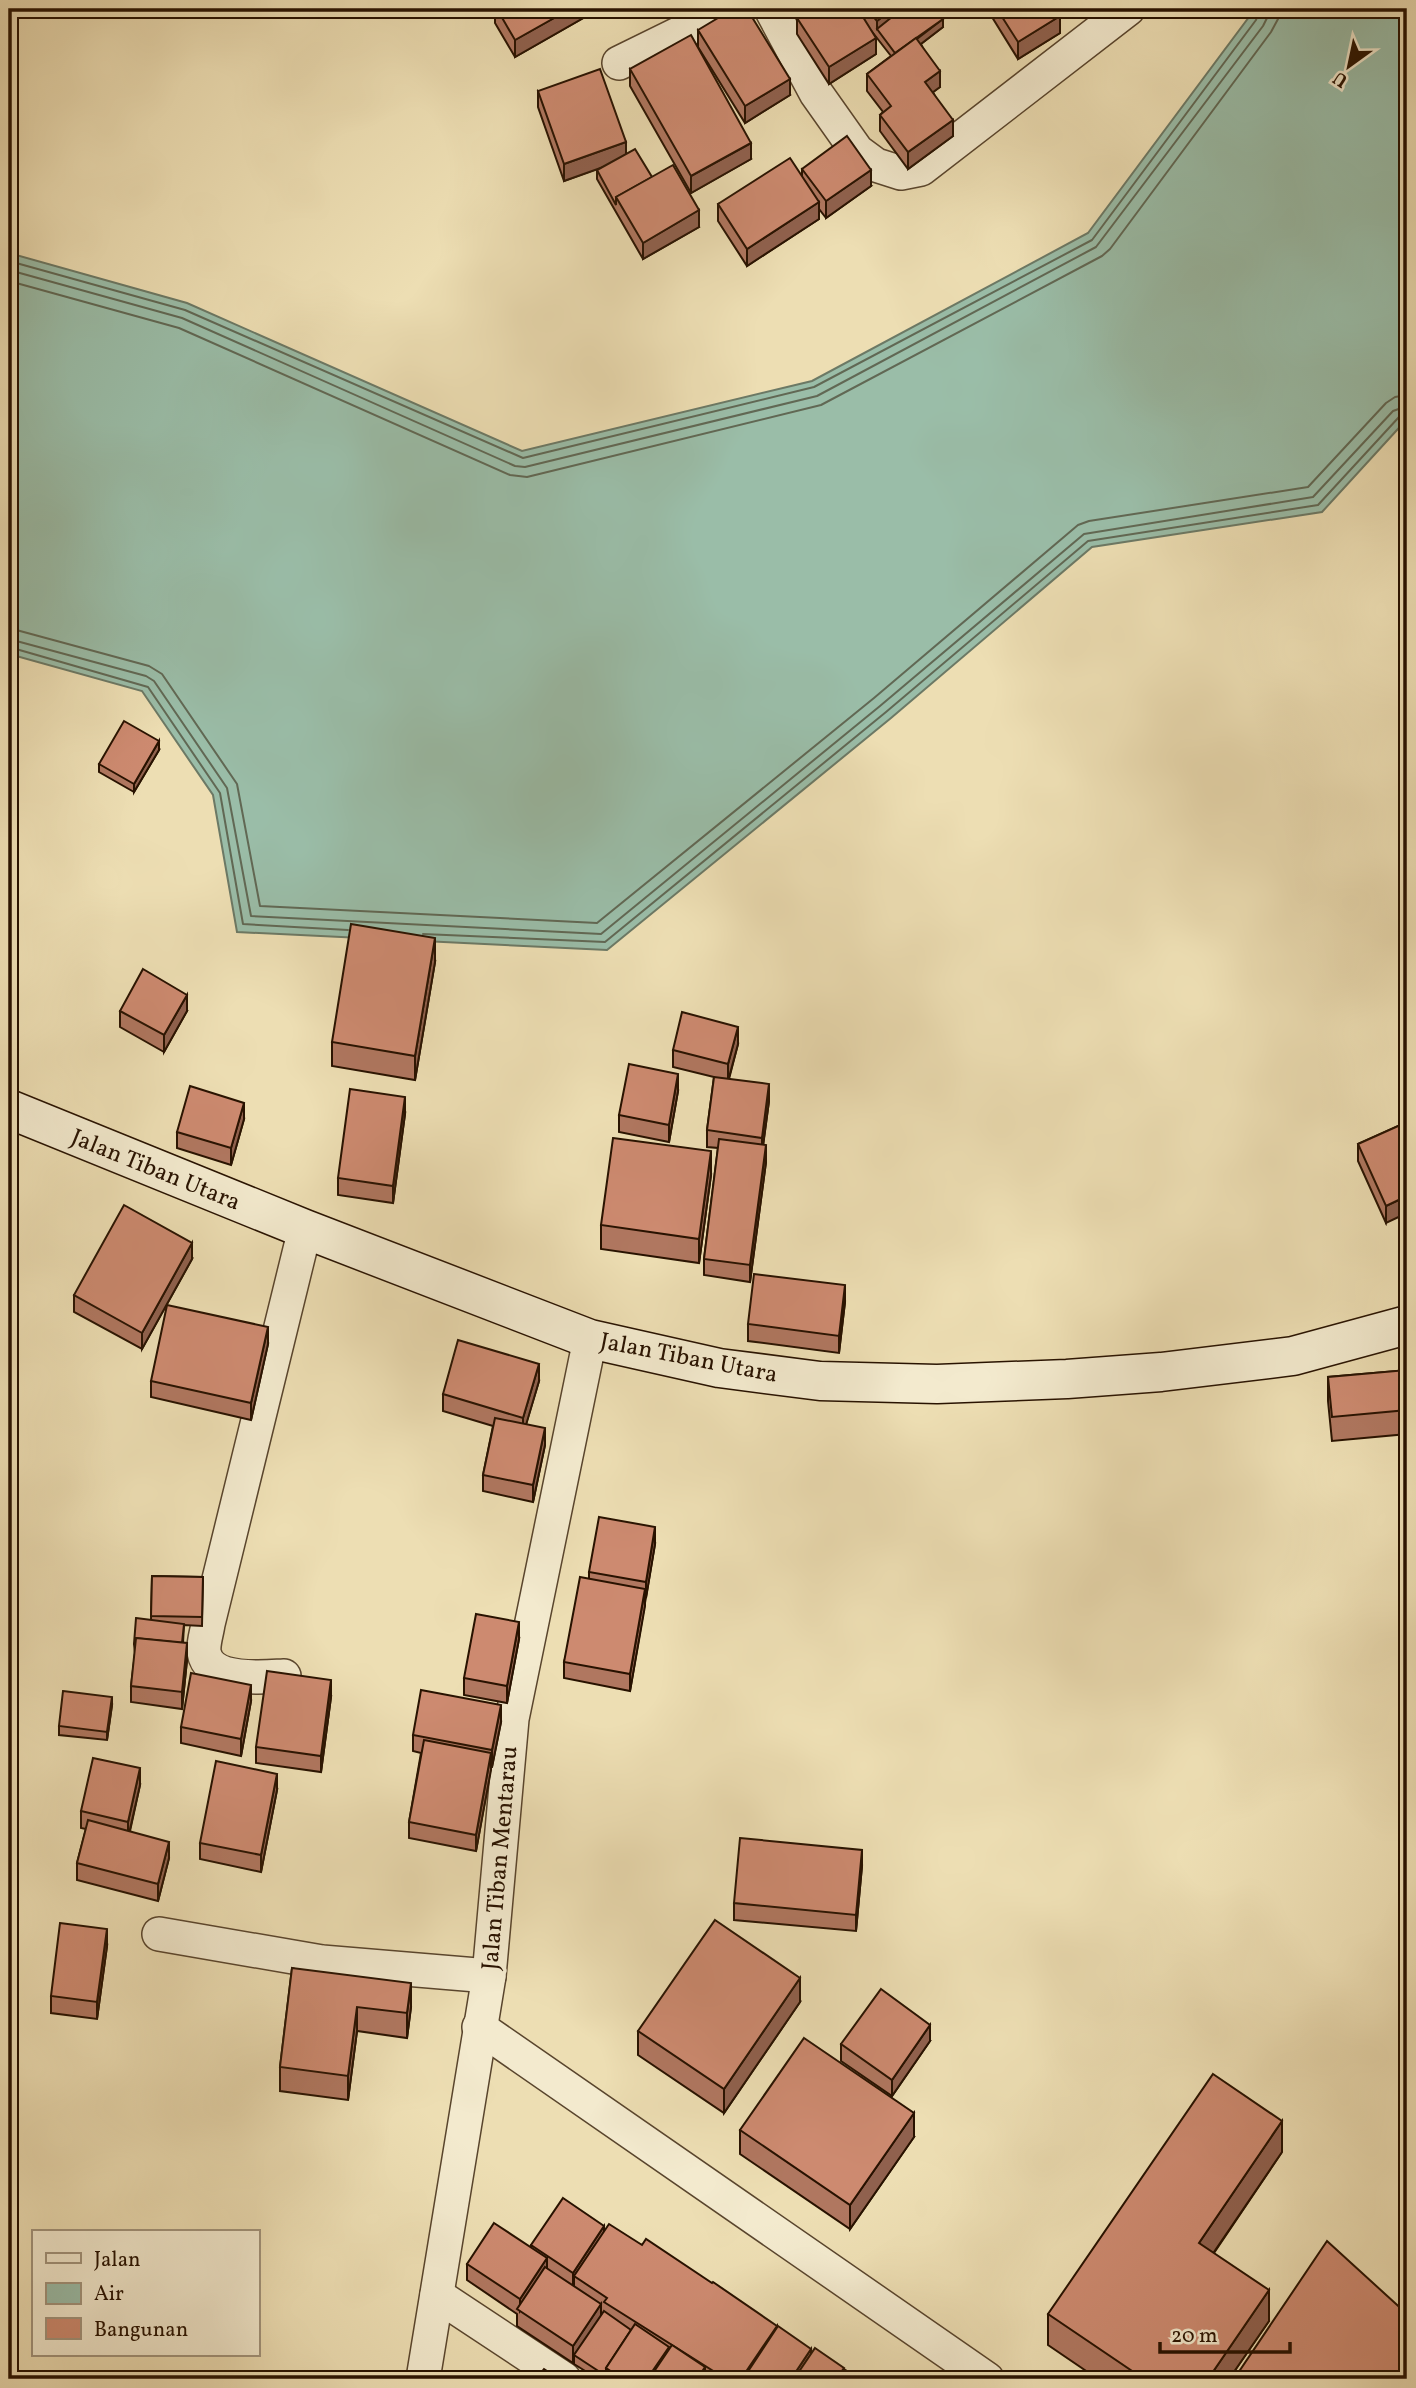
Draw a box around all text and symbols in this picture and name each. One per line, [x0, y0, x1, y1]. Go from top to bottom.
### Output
north arrow [1314, 32, 1384, 102]
text: U [1328, 64, 1353, 93]
street label: Jalan Tiban Utara [65, 1121, 245, 1220]
street label: Jalan Tiban Utara [597, 1325, 780, 1393]
street label: Jalan Tiban Mentarau [474, 1745, 528, 1972]
legend [32, 2230, 259, 2356]
text: Jalan [94, 2246, 141, 2275]
text: Air [94, 2280, 124, 2309]
scale bar [1160, 2311, 1290, 2355]
text: Bangunan [94, 2316, 188, 2345]
text: 20 m [1171, 2322, 1217, 2351]

